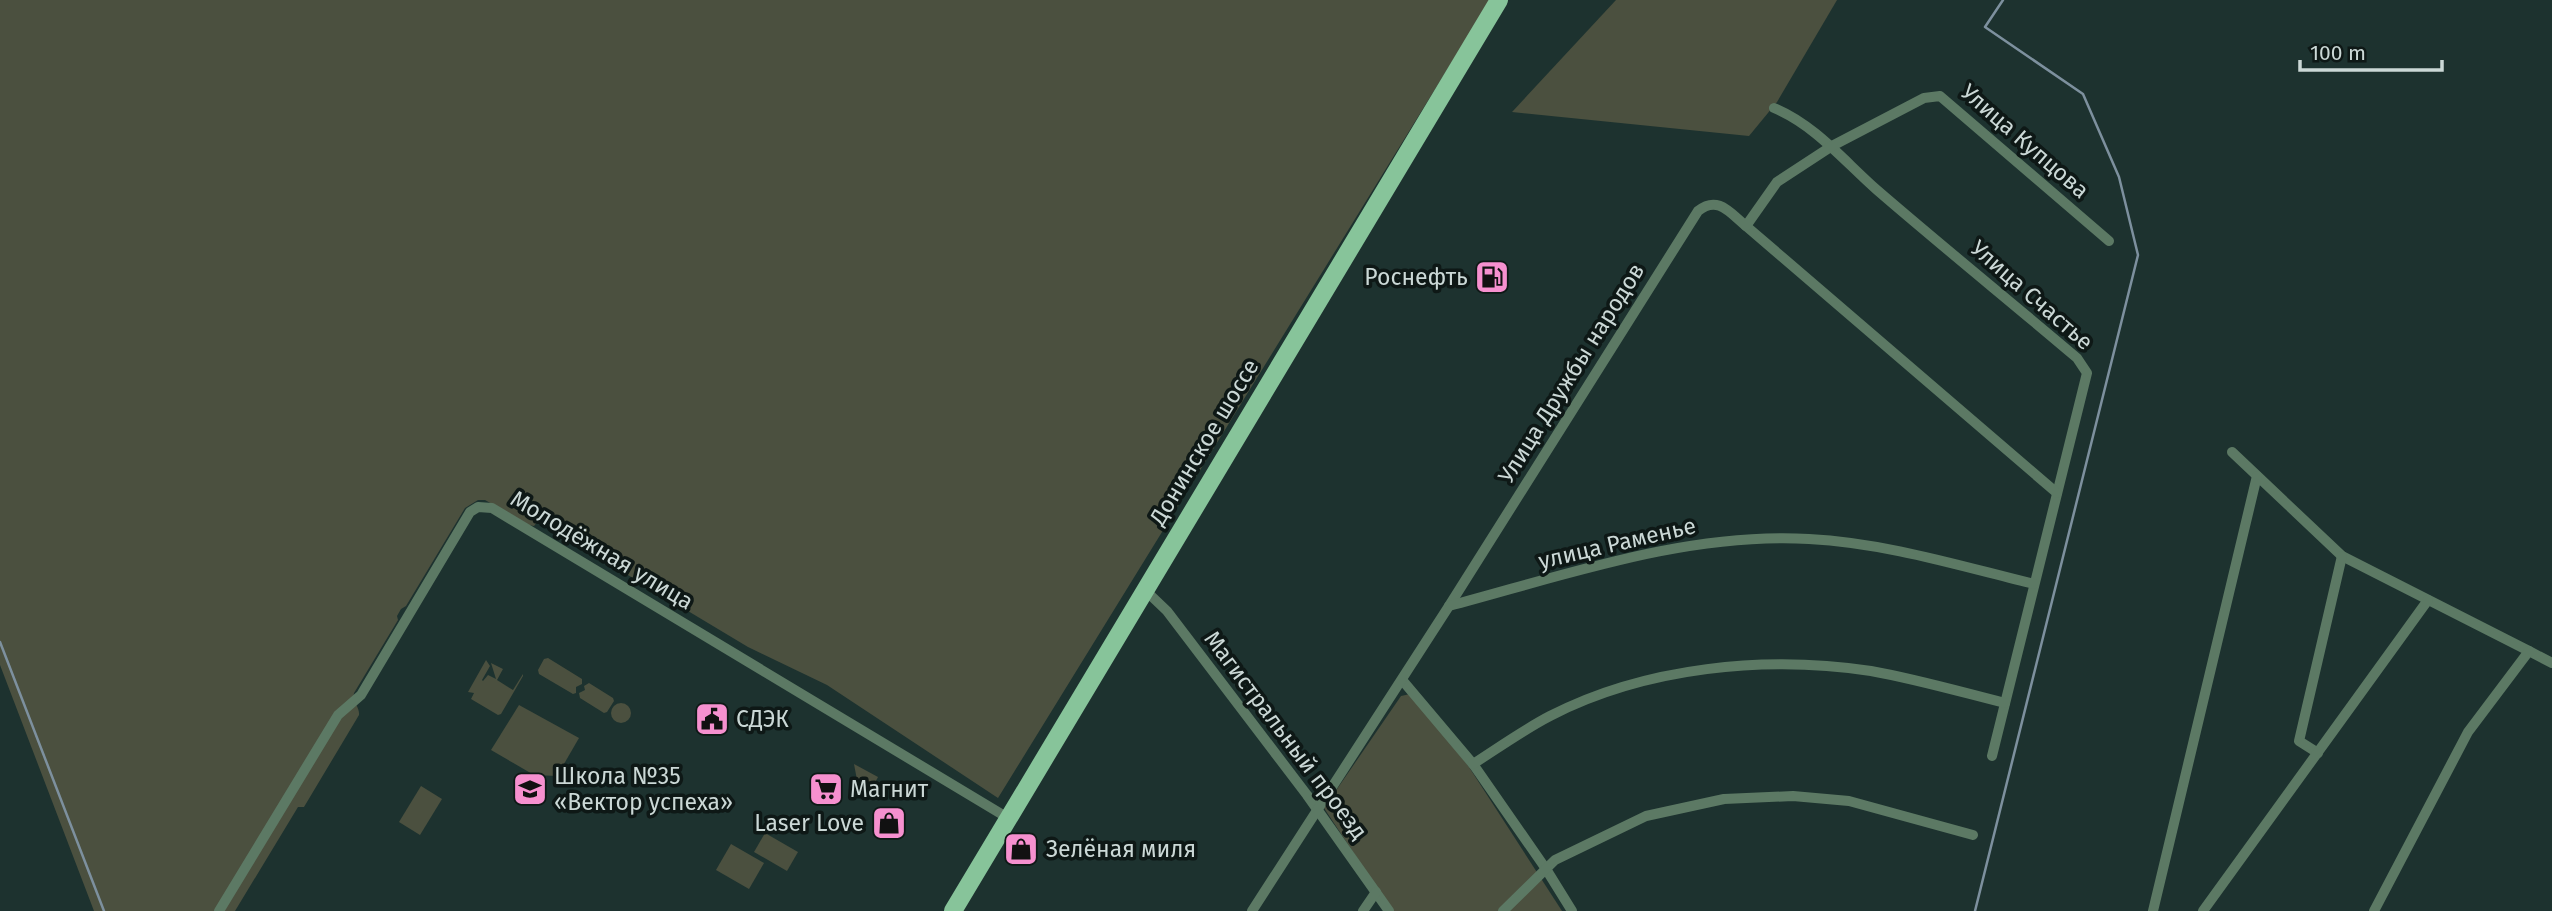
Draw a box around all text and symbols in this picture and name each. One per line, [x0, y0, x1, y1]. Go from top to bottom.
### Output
scale bar [2300, 28, 2442, 72]
text: 100 m [2310, 40, 2366, 66]
street label: Улица Купцова [1955, 78, 2095, 204]
street label: Улица Счастье [1965, 234, 2099, 356]
fuel station icon: Роснефть [1473, 258, 1511, 296]
street label: Улица Дружбы народов [1492, 258, 1650, 488]
place label: Роснефть [1364, 263, 1468, 291]
street label: Донинское шоссе [1143, 354, 1265, 531]
street label: Молодёжная улица [506, 484, 698, 616]
street label: улица Раменье [1536, 511, 1698, 575]
street label: Магистральный проезд [1198, 625, 1374, 845]
public building icon: СДЭК [693, 700, 731, 738]
place label: СДЭК [736, 705, 789, 733]
place label: Школа №35 «Вектор успеха» [554, 762, 733, 816]
school or university icon: Школа №35 «Вектор успеха» [511, 770, 549, 808]
supermarket icon: Магнит [807, 770, 845, 808]
place label: Магнит [850, 775, 929, 803]
shop icon: Laser Love [870, 804, 908, 842]
place label: Laser Love [754, 809, 864, 837]
shop icon: Зелёная миля [1002, 830, 1040, 868]
place label: Зелёная миля [1046, 835, 1196, 863]

